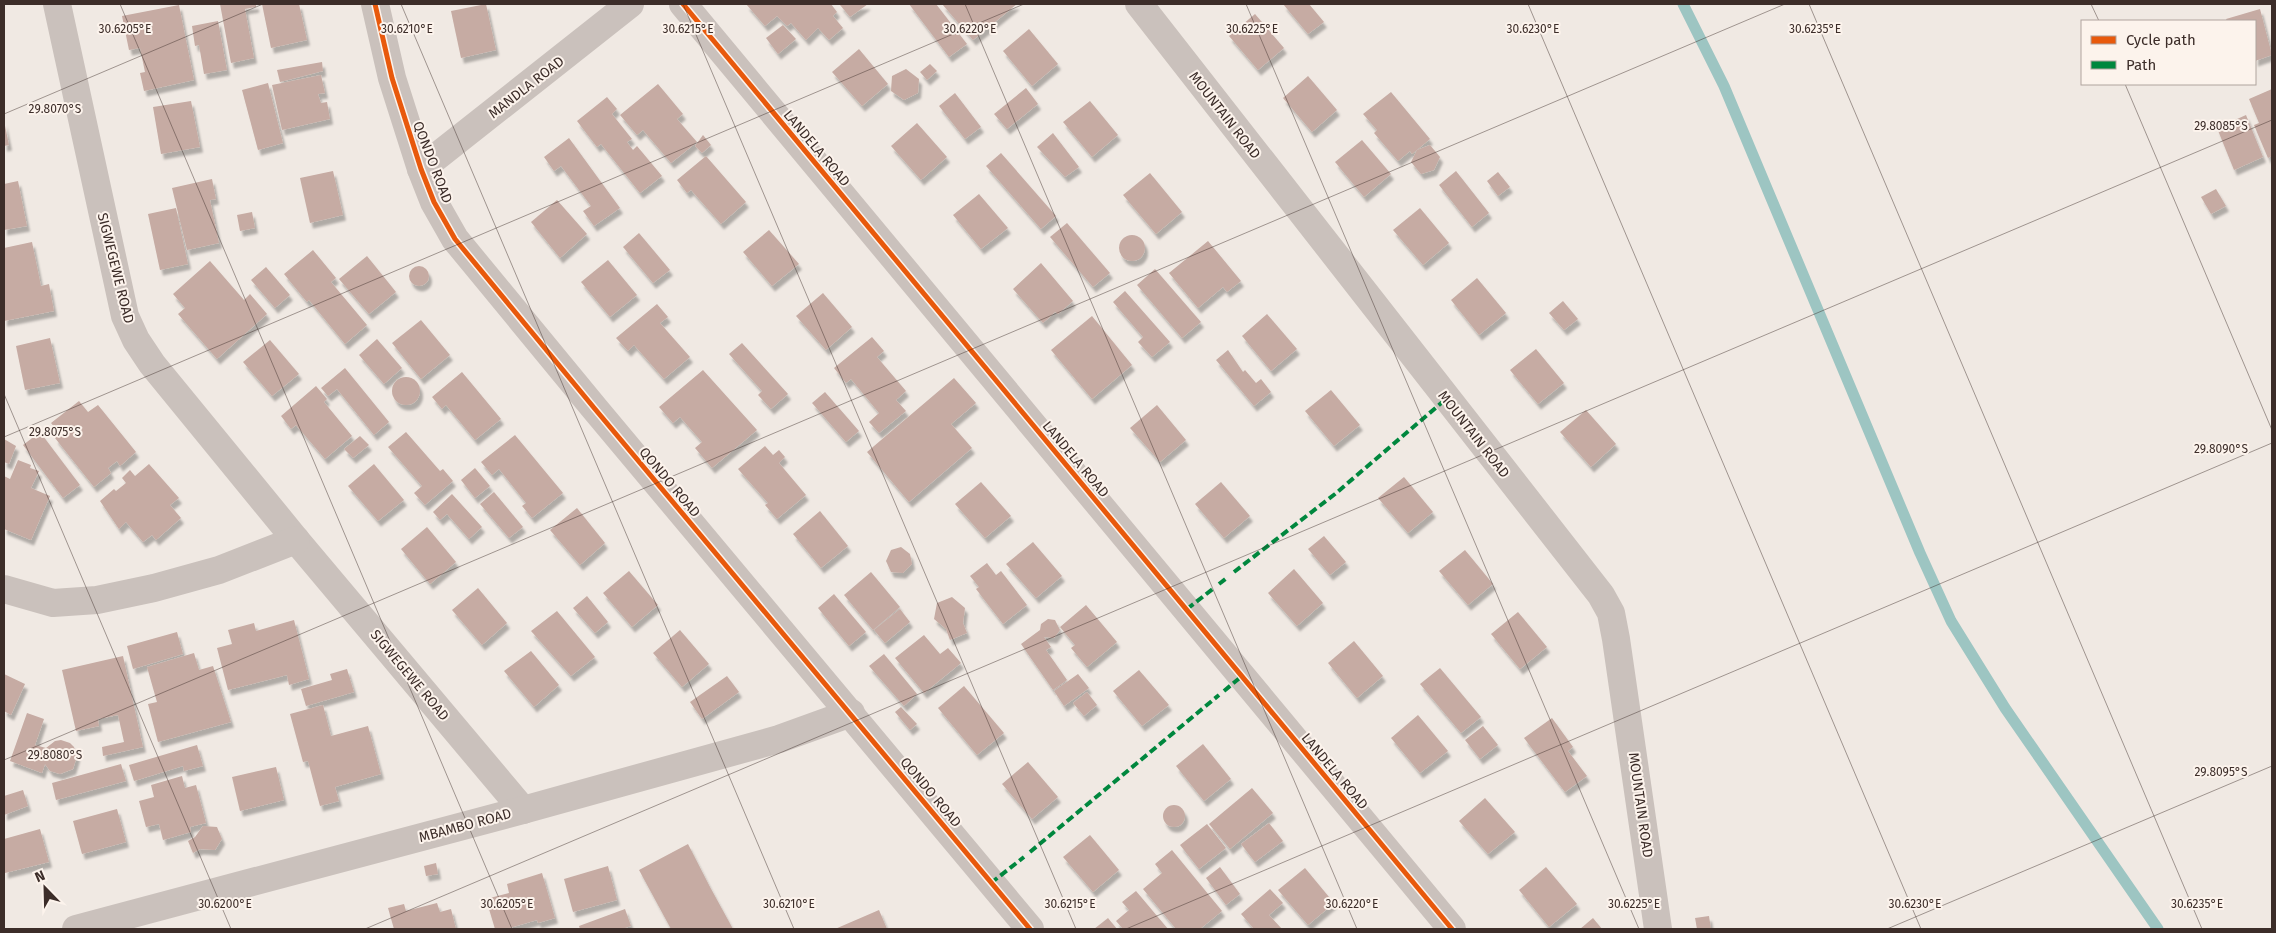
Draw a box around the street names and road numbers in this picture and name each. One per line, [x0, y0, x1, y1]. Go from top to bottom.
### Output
street label: MANDLA ROAD [485, 53, 567, 122]
street label: MOUNTAIN ROAD [1185, 68, 1264, 162]
street label: LANDELA ROAD [780, 107, 854, 190]
street label: QONDO ROAD [409, 119, 456, 206]
street label: SIGWEGEWE ROAD [94, 211, 137, 325]
street label: MOUNTAIN ROAD [1434, 387, 1513, 481]
street label: LANDELA ROAD [1039, 418, 1113, 501]
street label: QONDO ROAD [635, 444, 704, 521]
street label: SIGWEGEWE ROAD [367, 626, 453, 724]
street label: LANDELA ROAD [1298, 730, 1372, 813]
street label: MOUNTAIN ROAD [1625, 751, 1656, 859]
street label: QONDO ROAD [896, 754, 965, 831]
street label: MBAMBO ROAD [417, 805, 513, 846]

